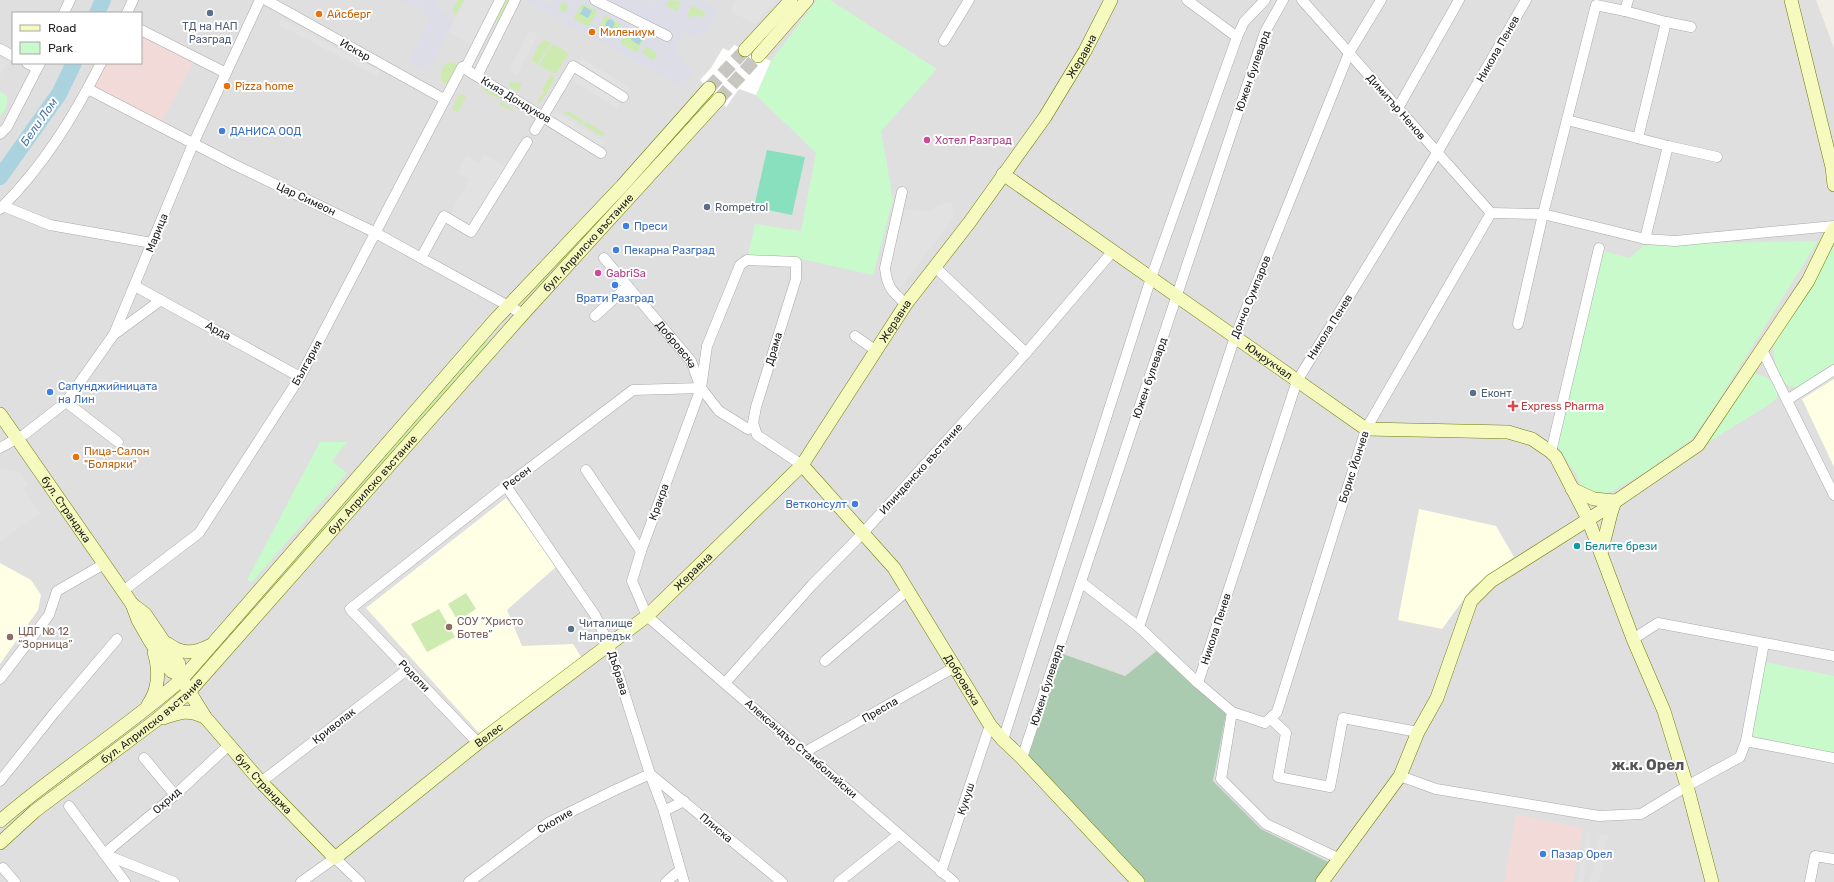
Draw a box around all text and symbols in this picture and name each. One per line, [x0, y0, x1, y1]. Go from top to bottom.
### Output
marker: ТД на НАП Разград [205, 8, 215, 18]
place label: Айсберг [327, 8, 371, 21]
marker: Айсберг [314, 9, 324, 19]
legend [12, 12, 142, 64]
street label: Никола Пенев [1474, 13, 1522, 85]
place label: ТД на НАП Разград [182, 20, 238, 46]
text: Road [48, 21, 76, 35]
place label: Милениум [600, 26, 655, 39]
marker: Милениум [587, 27, 597, 37]
street label: Южен булевард [1233, 28, 1273, 113]
street label: Жеравна [1064, 32, 1099, 81]
street label: Искър [337, 36, 373, 64]
text: Park [48, 41, 74, 55]
street label: Димитър Ненов [1364, 71, 1428, 143]
street label: Княз Дондуков [479, 74, 553, 126]
place label: Pizza home [235, 80, 294, 93]
marker: Pizza home [222, 81, 232, 91]
water label: Бели Лом [18, 95, 60, 149]
place label: ДАНИСА ООД [230, 125, 301, 138]
marker: ДАНИСА ООД [217, 126, 227, 136]
place label: Хотел Разград [935, 134, 1012, 147]
marker: Хотел Разград [922, 135, 932, 145]
street label: Цар Симеон [274, 180, 338, 218]
street label: бул. Априлско въстание [540, 191, 636, 294]
place label: Rompetrol [715, 201, 768, 214]
marker: Rompetrol [702, 202, 712, 212]
street label: Марица [143, 212, 171, 254]
place label: Преси [634, 220, 667, 233]
marker: Преси [621, 221, 631, 231]
place label: Пекарна Разград [624, 244, 715, 257]
marker: Пекарна Разград [611, 245, 621, 255]
street label: Дончо Сумпаров [1228, 254, 1274, 340]
place label: GabriSa [606, 267, 646, 280]
marker: GabriSa [593, 268, 603, 278]
marker: Врати Разград [610, 280, 620, 290]
place label: Врати Разград [576, 292, 654, 305]
street label: Никола Пенев [1305, 292, 1355, 362]
street label: Жеравна [876, 297, 914, 345]
street label: Добровска [653, 318, 700, 370]
street label: Арда [203, 319, 233, 343]
street label: Драма [763, 331, 785, 367]
street label: Южен булевард [1130, 335, 1170, 420]
street label: България [289, 338, 325, 388]
street label: Юмрукчал [1243, 340, 1295, 382]
place label: Сапунджийницата на Лин [58, 380, 157, 406]
marker: Сапунджийницата на Лин [45, 387, 55, 397]
place label: Еконт [1481, 387, 1512, 400]
marker: Еконт [1468, 388, 1478, 398]
place label: Express Pharma [1521, 400, 1604, 413]
marker: Express Pharma [1508, 401, 1518, 411]
street label: Илинденско въстание [877, 421, 965, 517]
street label: Борис Йончев [1336, 429, 1372, 505]
street label: бул. Априлско въстание [325, 432, 420, 537]
place label: Пица-Салон "Болярки" [84, 445, 150, 471]
marker: Пица-Салон "Болярки" [71, 452, 81, 462]
street label: Ресен [500, 463, 534, 493]
street label: бул. Странджа [39, 474, 94, 545]
street label: Кракра [646, 482, 672, 522]
place label: Ветконсулт [785, 498, 847, 511]
marker: Ветконсулт [850, 499, 860, 509]
place label: Белите брези [1585, 540, 1657, 553]
marker: Белите брези [1572, 541, 1582, 551]
street label: Жеравна [671, 550, 715, 593]
street label: Никола Пенев [1198, 592, 1234, 666]
place label: СОУ “Христо Ботев” [457, 615, 523, 641]
place label: Читалище Напредък [579, 617, 633, 643]
marker: СОУ “Христо Ботев” [444, 622, 454, 632]
marker: Читалище Напредък [566, 624, 576, 634]
place label: ЦДГ № 12 “Зорница” [18, 625, 73, 651]
marker: ЦДГ № 12 “Зорница” [5, 632, 15, 642]
street label: Южен булевард [1028, 642, 1066, 727]
street label: Дъбрава [605, 649, 631, 697]
street label: Добровска [942, 652, 983, 708]
street label: Родопи [396, 657, 432, 695]
street label: бул. Априлско въстание [98, 675, 205, 766]
street label: Преспа [860, 695, 900, 725]
street label: Александър Стамболийски [742, 697, 860, 801]
street label: Криволак [310, 705, 358, 747]
street label: Велес [472, 720, 505, 750]
street label: бул. Странджа [233, 751, 295, 817]
district label: ж.к. Орел [1612, 756, 1684, 774]
street label: Кукуш [955, 781, 977, 817]
street label: Охрид [150, 785, 184, 817]
street label: Скопие [535, 806, 575, 836]
street label: Плиска [697, 810, 735, 846]
place label: Пазар Орел [1551, 848, 1612, 861]
marker: Пазар Орел [1538, 849, 1548, 859]

